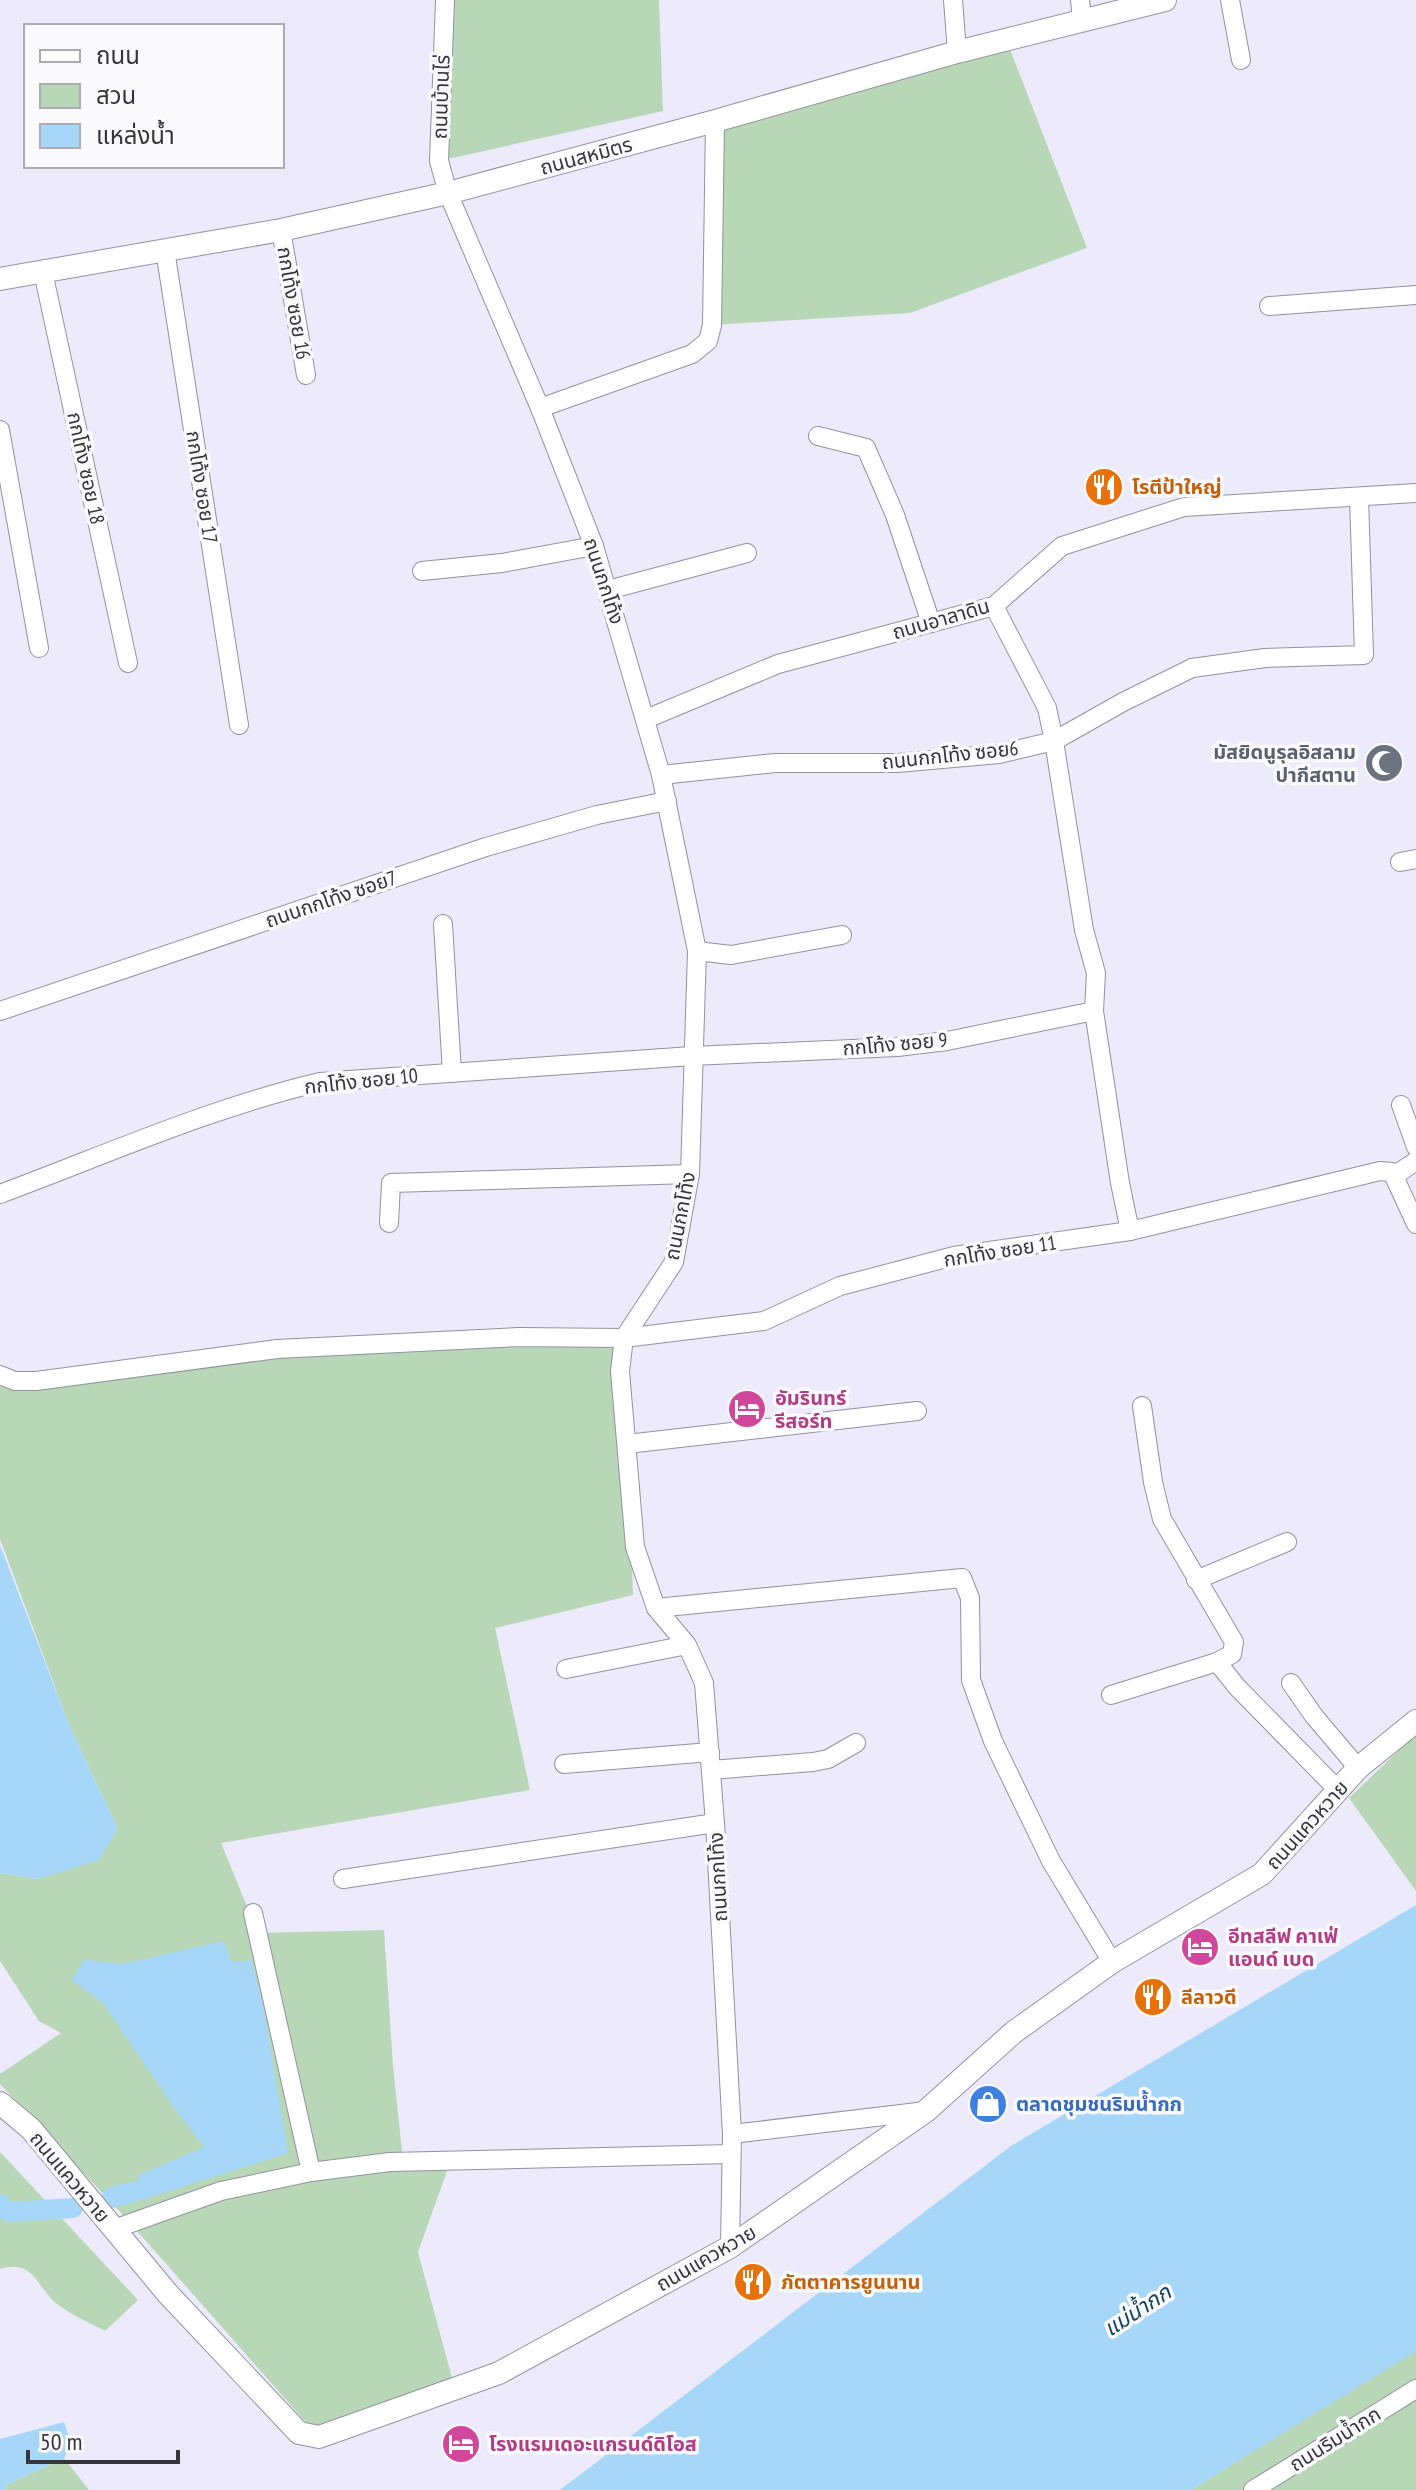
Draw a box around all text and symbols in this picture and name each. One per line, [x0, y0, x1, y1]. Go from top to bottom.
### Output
legend [24, 24, 284, 168]
text: ถนน [96, 40, 140, 71]
street label: ถนนบ้านไร่ [427, 54, 455, 140]
text: สวน [96, 80, 136, 111]
text: แหล่งน้ำ [96, 119, 175, 151]
street label: ถนนสหมิตร [537, 131, 635, 181]
street label: กกโท้ง ซอย 16 [271, 245, 317, 361]
street label: กกโท้ง ซอย 18 [61, 410, 111, 526]
street label: กกโท้ง ซอย 17 [180, 429, 224, 545]
restaurant icon: โรตีป้าใหญ่ [1083, 466, 1125, 508]
place label: โรตีป้าใหญ่ [1132, 474, 1222, 500]
street label: ถนนกกโท้ง [578, 534, 630, 628]
street label: ถนนอาลาดิน [889, 593, 993, 645]
street label: ถนนกกโท้ง ซอย6 [880, 735, 1020, 775]
place label: มัสยิดนูรุลอิสลาม ปากีสตาน [1213, 739, 1356, 788]
mosque icon: มัสยิดนูรุลอิสลาม ปากีสตาน [1363, 742, 1405, 784]
street label: ถนนกกโท้ง ซอย7 [262, 864, 400, 934]
street label: กกโท้ง ซอย 9 [842, 1026, 948, 1062]
street label: กกโท้ง ซอย 10 [303, 1062, 419, 1100]
street label: ถนนกกโท้ง [659, 1170, 701, 1262]
street label: กกโท้ง ซอย 11 [942, 1229, 1058, 1273]
place label: อัมรินทร์ รีสอร์ท [775, 1385, 847, 1434]
hotel icon: อัมรินทร์ รีสอร์ท [726, 1388, 768, 1430]
street label: ถนนแควหวาย [1260, 1775, 1354, 1875]
street label: ถนนกกโท้ง [703, 1832, 733, 1922]
place label: อีทสลีฟ คาเฟ่ แอนด์ เบด [1228, 1923, 1338, 1972]
hotel icon: อีทสลีฟ คาเฟ่ แอนด์ เบด [1179, 1926, 1221, 1968]
restaurant icon: ลีลาวดี [1132, 1976, 1174, 2018]
place label: ลีลาวดี [1181, 1984, 1237, 2010]
shop icon: ตลาดชุมชนริมน้ำกก [967, 2083, 1009, 2125]
place label: ตลาดชุมชนริมน้ำกก [1016, 2090, 1182, 2117]
street label: ถนนแควหวาย [24, 2126, 116, 2228]
street label: ถนนแควหวาย [651, 2219, 761, 2297]
restaurant icon: ภัตตาคารยูนนาน [732, 2261, 774, 2303]
place label: ภัตตาคารยูนนาน [781, 2269, 920, 2295]
water label: แม่น้ำกก [1097, 2277, 1177, 2342]
street label: ถนนริมน้ำกก [1284, 2400, 1386, 2477]
scale bar [28, 2414, 178, 2464]
hotel icon: โรงแรมเดอะแกรนด์ดิโอส [440, 2423, 482, 2465]
text: 50 m [40, 2426, 82, 2457]
place label: โรงแรมเดอะแกรนด์ดิโอส [489, 2431, 697, 2457]

